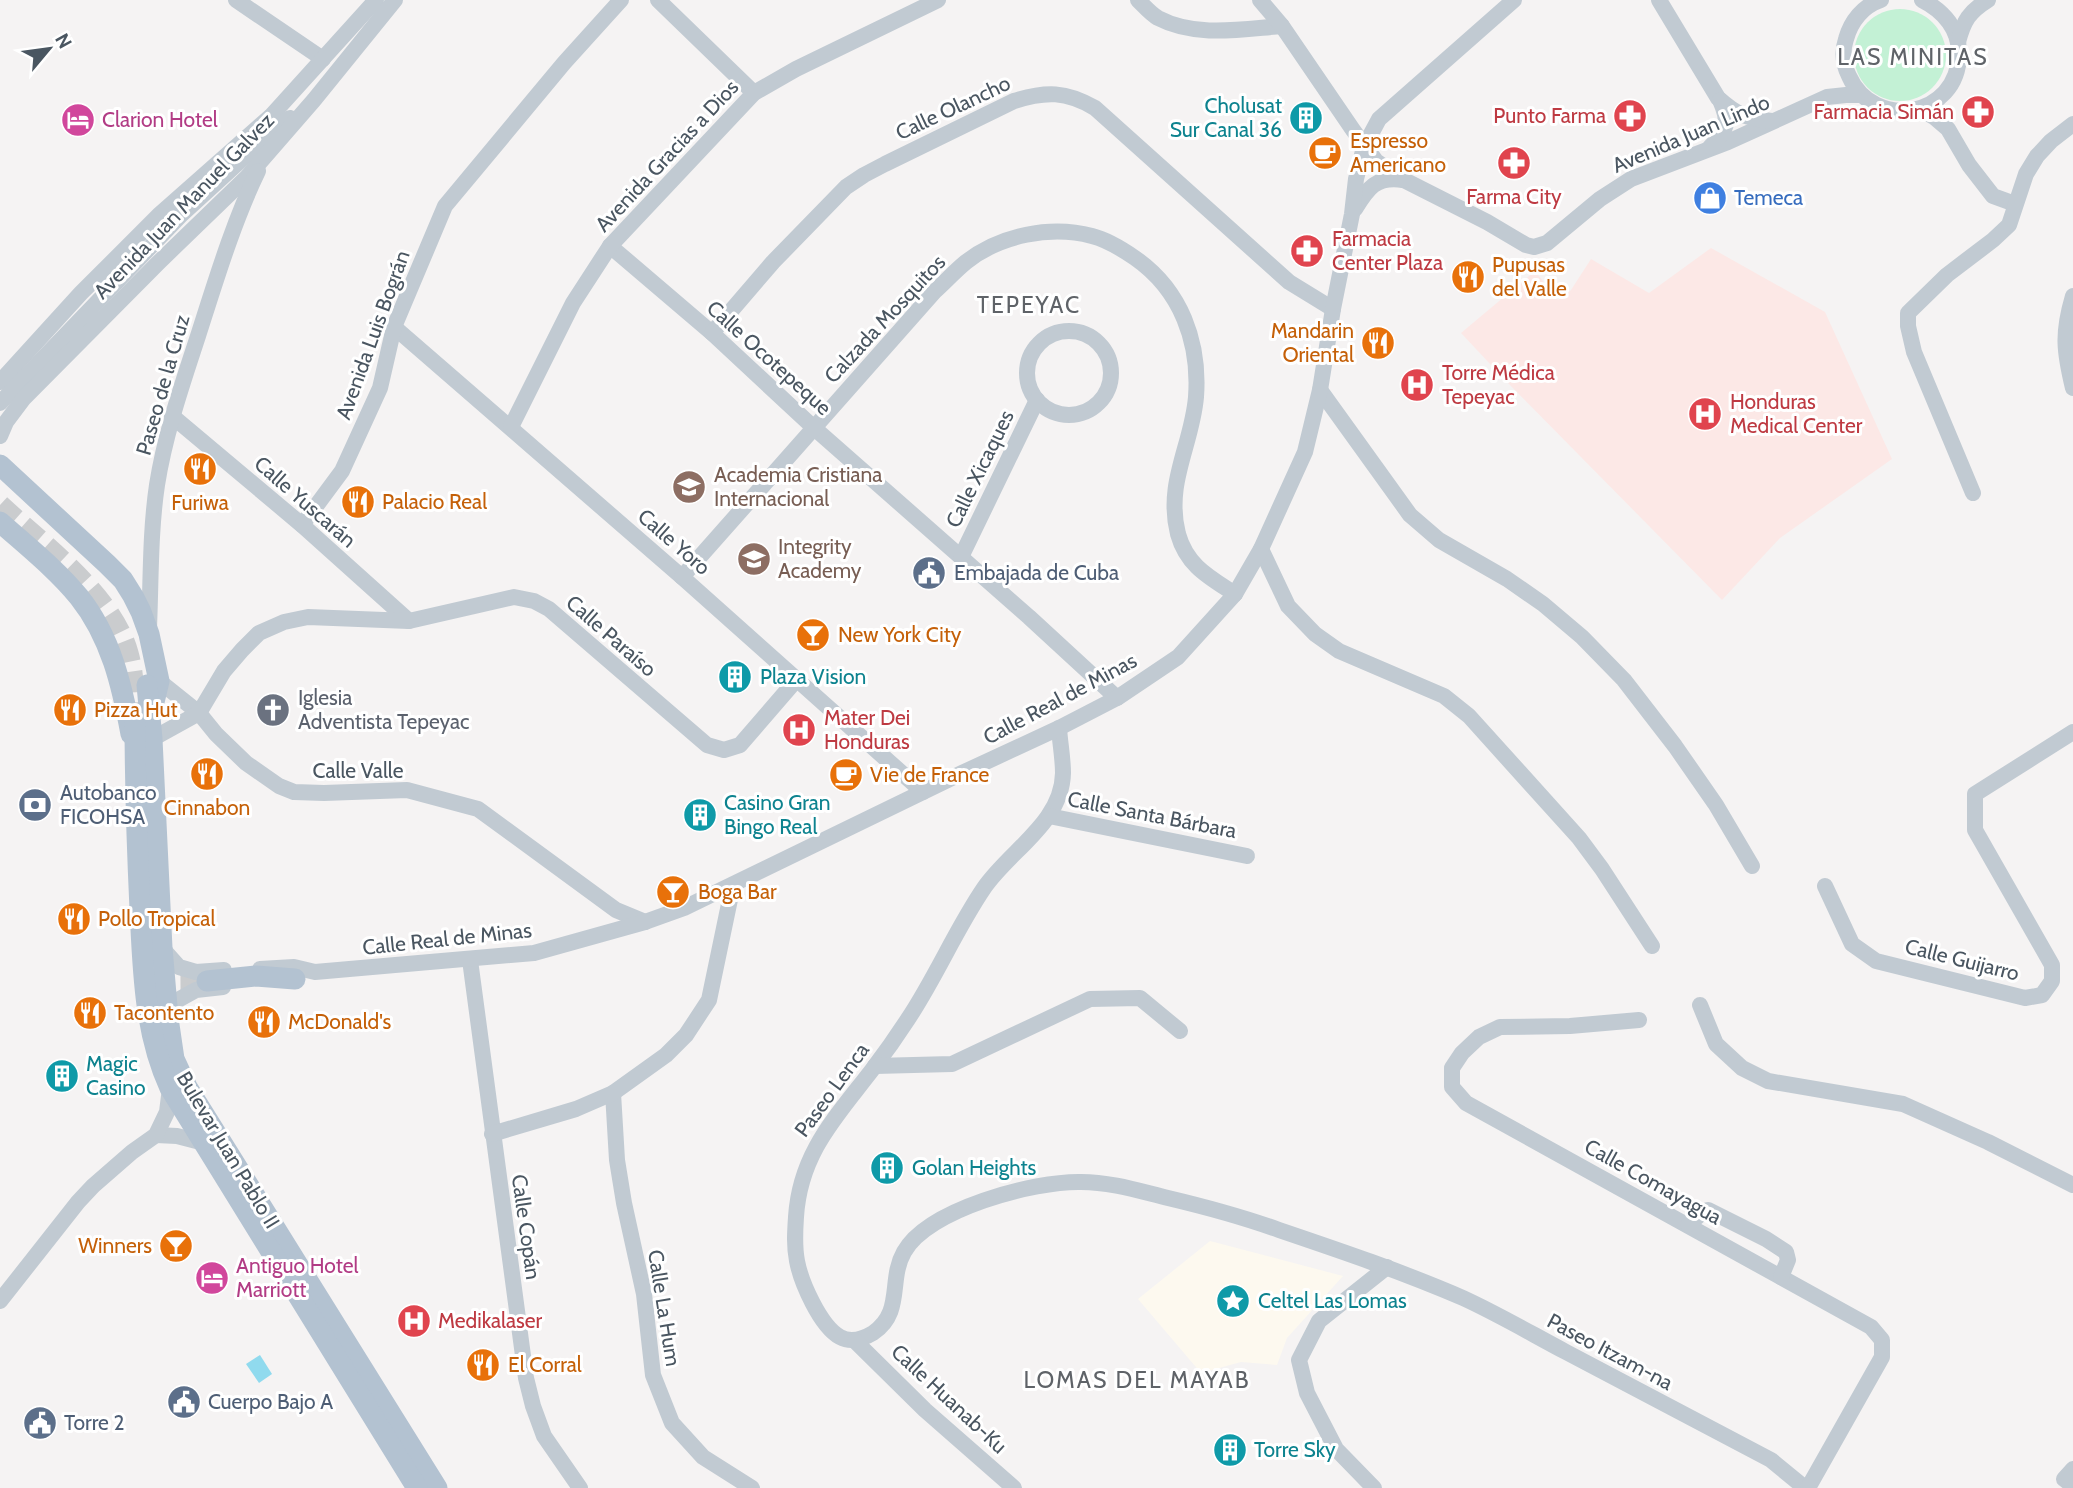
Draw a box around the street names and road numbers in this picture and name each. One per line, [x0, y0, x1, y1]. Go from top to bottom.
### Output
street label: Calle Olancho [891, 70, 1014, 145]
street label: Avenida Gracias a Dios [590, 74, 744, 237]
street label: Avenida Juan Lindo [1608, 89, 1773, 178]
street label: Avenida Juan Manuel Galvez [88, 108, 279, 304]
street label: Avenida Luis Bográn [330, 247, 415, 423]
street label: Calzada Mosquitos [819, 249, 951, 388]
street label: Calle Ocotepeque [702, 295, 837, 420]
street label: Paseo de la Cruz [131, 312, 195, 458]
street label: Calle Xicaques [940, 406, 1019, 532]
street label: Calle Yuscarán [249, 451, 361, 553]
street label: Calle Yoro [633, 503, 716, 580]
street label: Calle Paraíso [561, 590, 662, 682]
street label: Calle Real de Minas [979, 647, 1141, 750]
street label: Calle Valle [313, 758, 404, 783]
street label: Calle Santa Bárbara [1065, 786, 1239, 843]
street label: Calle Real de Minas [361, 917, 533, 960]
street label: Calle Guijarro [1902, 933, 2022, 987]
street label: Paseo Lenca [789, 1038, 874, 1142]
street label: Bulevar Juan Pablo II [172, 1067, 285, 1233]
street label: Calle Comayagua [1580, 1134, 1726, 1230]
street label: Calle Copán [507, 1173, 546, 1281]
street label: Calle La Hum [643, 1248, 686, 1368]
street label: Paseo Itzam-na [1543, 1308, 1677, 1395]
street label: Calle Huanab-Ku [886, 1339, 1012, 1458]

